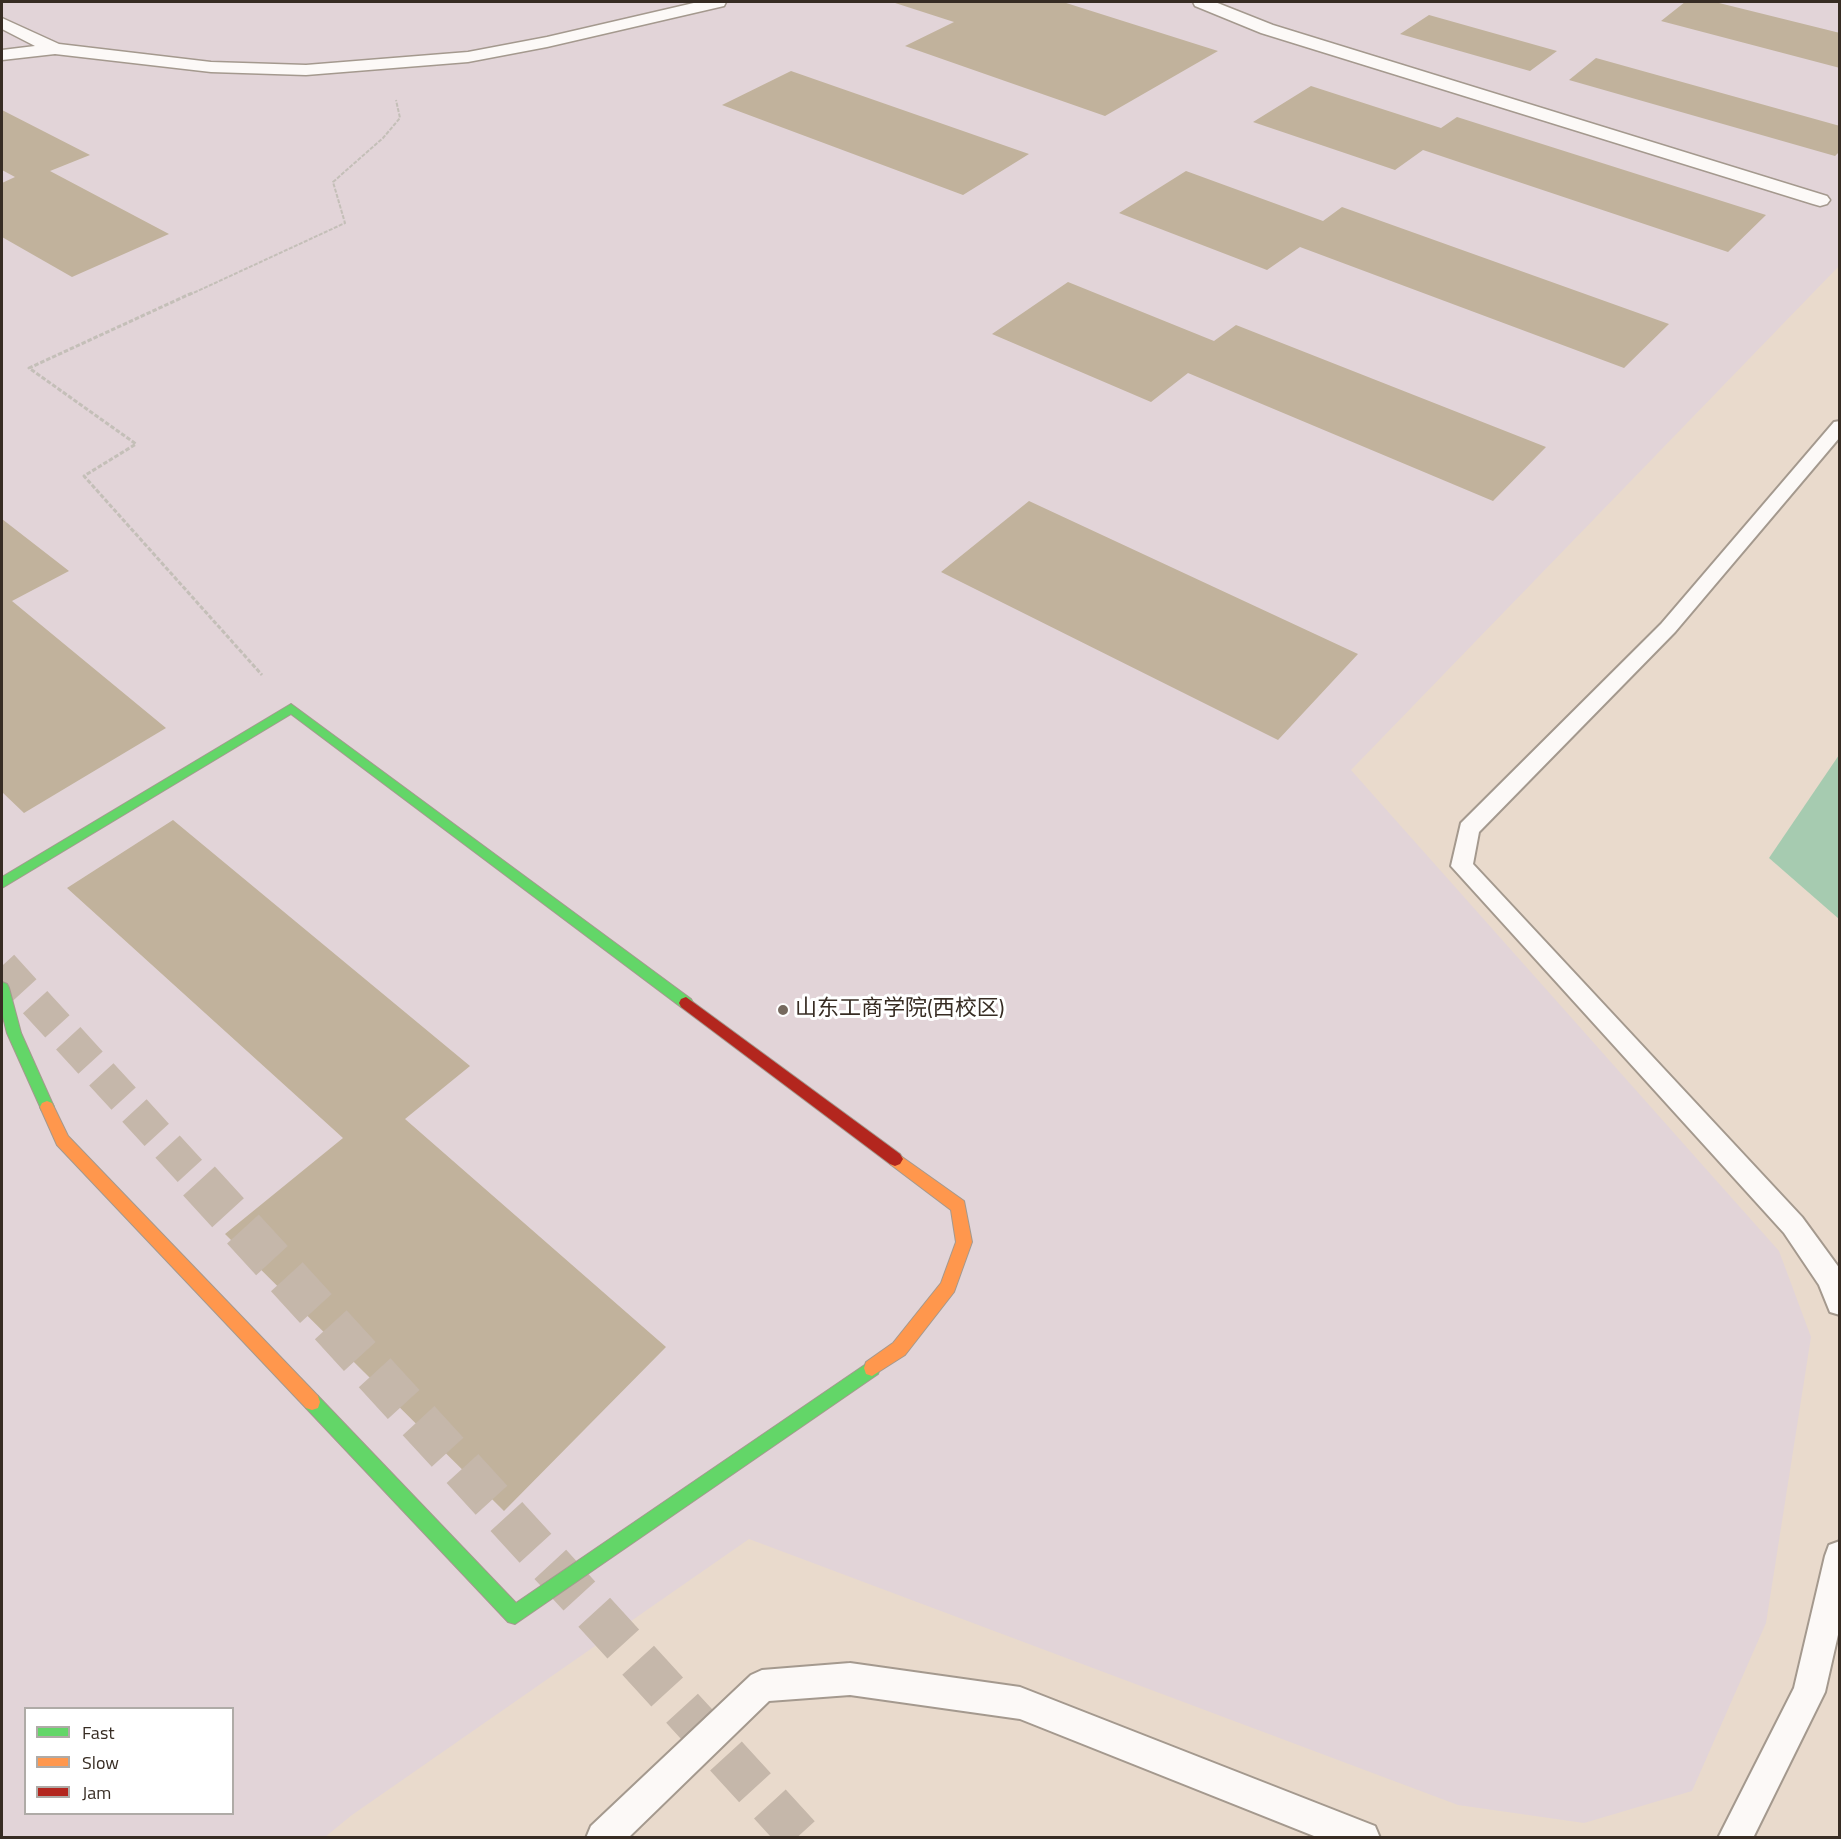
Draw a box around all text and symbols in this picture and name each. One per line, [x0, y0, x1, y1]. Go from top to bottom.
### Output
place label: 山东工商学院(西校区) [795, 997, 1005, 1023]
marker: 山东工商学院(西校区) [776, 1003, 790, 1017]
legend [24, 1707, 234, 1815]
text: Fast [82, 1719, 115, 1746]
text: Slow [82, 1749, 119, 1776]
text: Jam [82, 1779, 111, 1806]

